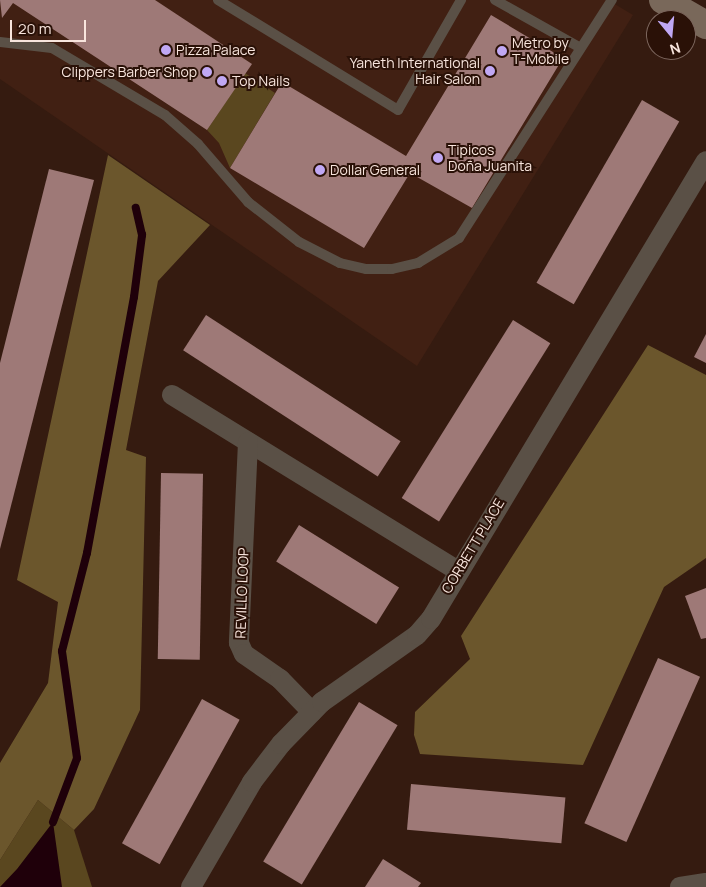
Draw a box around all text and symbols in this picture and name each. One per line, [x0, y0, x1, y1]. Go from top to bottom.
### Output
scale bar [12, 10, 89, 42]
north arrow [646, 10, 696, 60]
text: 20 m [18, 18, 51, 39]
place label: Metro by T-Mobile [512, 35, 569, 68]
text: N [668, 38, 683, 59]
place label: Pizza Palace [176, 42, 255, 58]
marker: Pizza Palace [160, 44, 172, 56]
marker: Metro by T-Mobile [496, 45, 508, 57]
place label: Yaneth International Hair Salon [350, 55, 480, 88]
place label: Clippers Barber Shop [62, 64, 197, 80]
marker: Yaneth International Hair Salon [484, 65, 496, 77]
marker: Clippers Barber Shop [201, 66, 213, 78]
place label: Top Nails [232, 73, 290, 89]
marker: Top Nails [216, 75, 228, 87]
place label: Tipicos Doña Juanita [448, 142, 532, 174]
marker: Tipicos Doña Juanita [432, 152, 444, 164]
place label: Dollar General [330, 162, 420, 178]
marker: Dollar General [314, 164, 326, 176]
street label: CORBETT PLACE [438, 495, 508, 597]
street label: REVILLO LOOP [232, 547, 252, 639]

